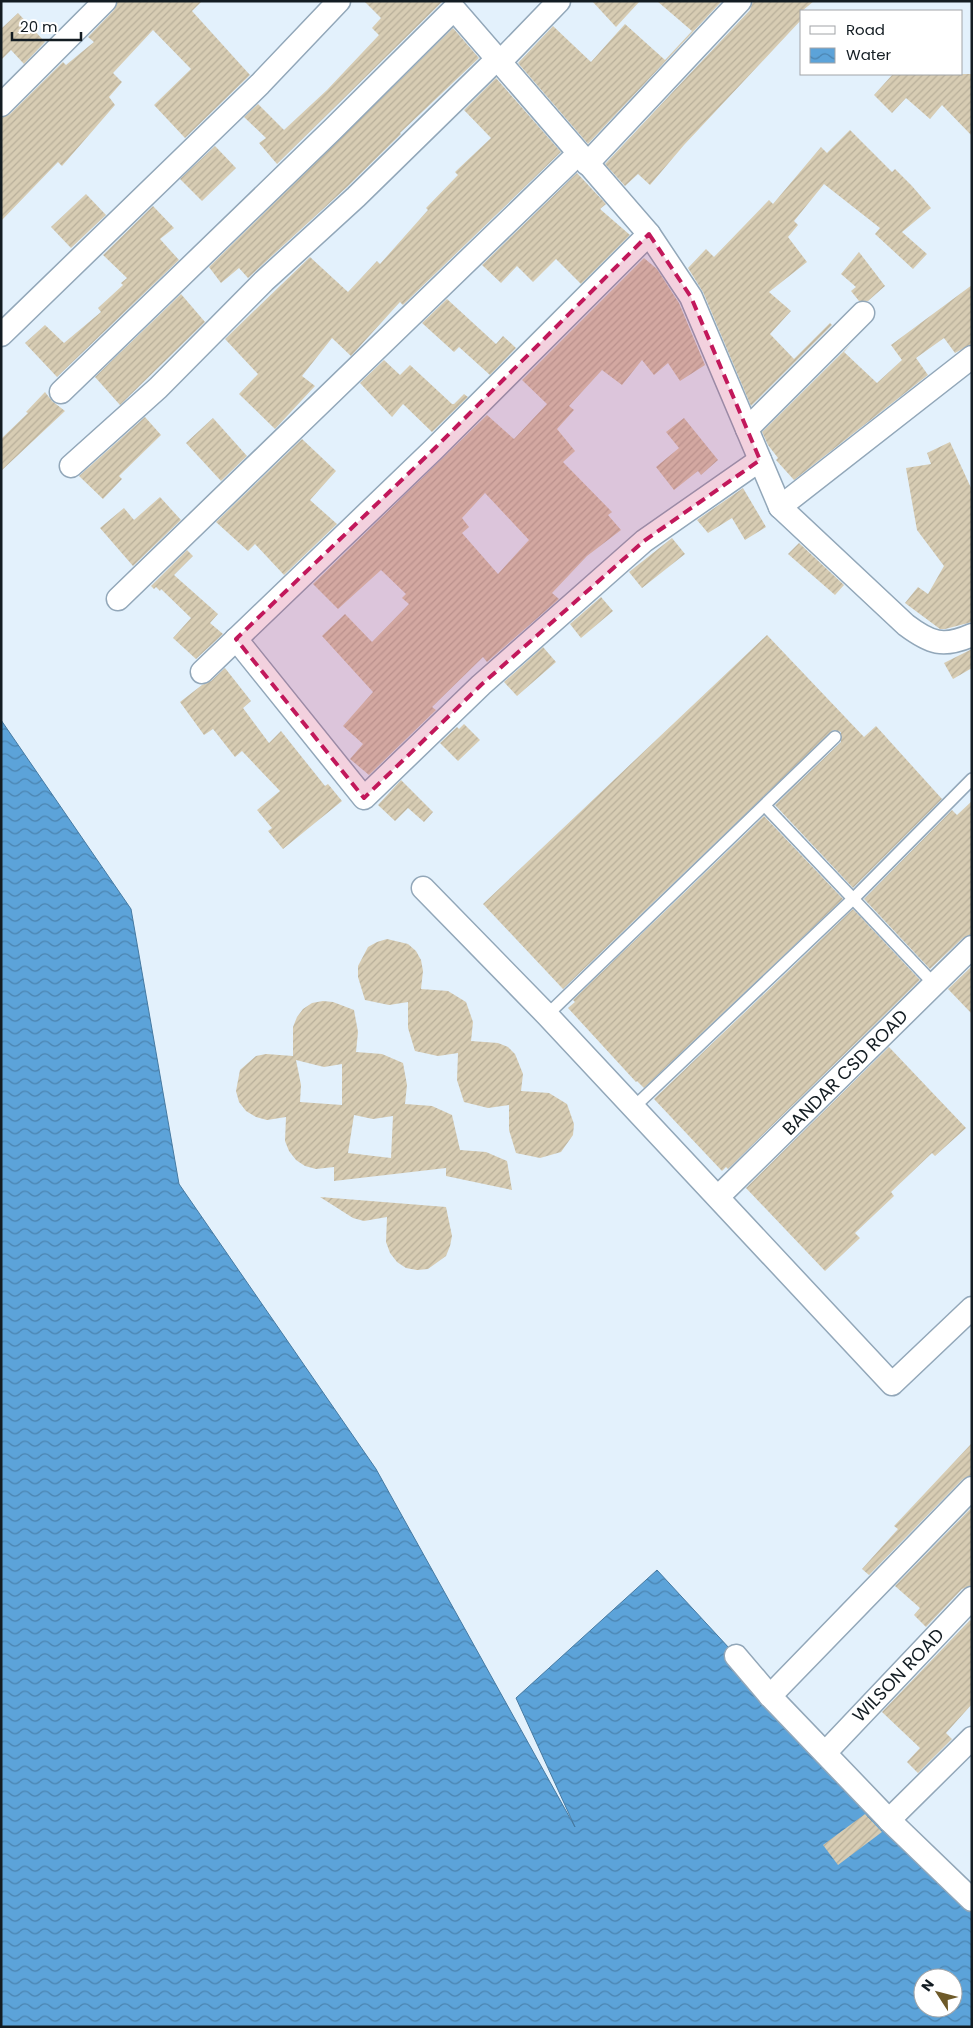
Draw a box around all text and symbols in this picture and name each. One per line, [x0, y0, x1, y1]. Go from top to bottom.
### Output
scale bar [12, 10, 81, 42]
legend [800, 10, 963, 75]
text: 20 m [20, 16, 58, 37]
text: Road [846, 19, 885, 40]
text: Water [846, 44, 892, 65]
street label: BANDAR CSD ROAD [777, 1004, 913, 1140]
street label: WILSON ROAD [847, 1622, 949, 1728]
north arrow [913, 1968, 963, 2018]
text: N [916, 1975, 939, 1995]

